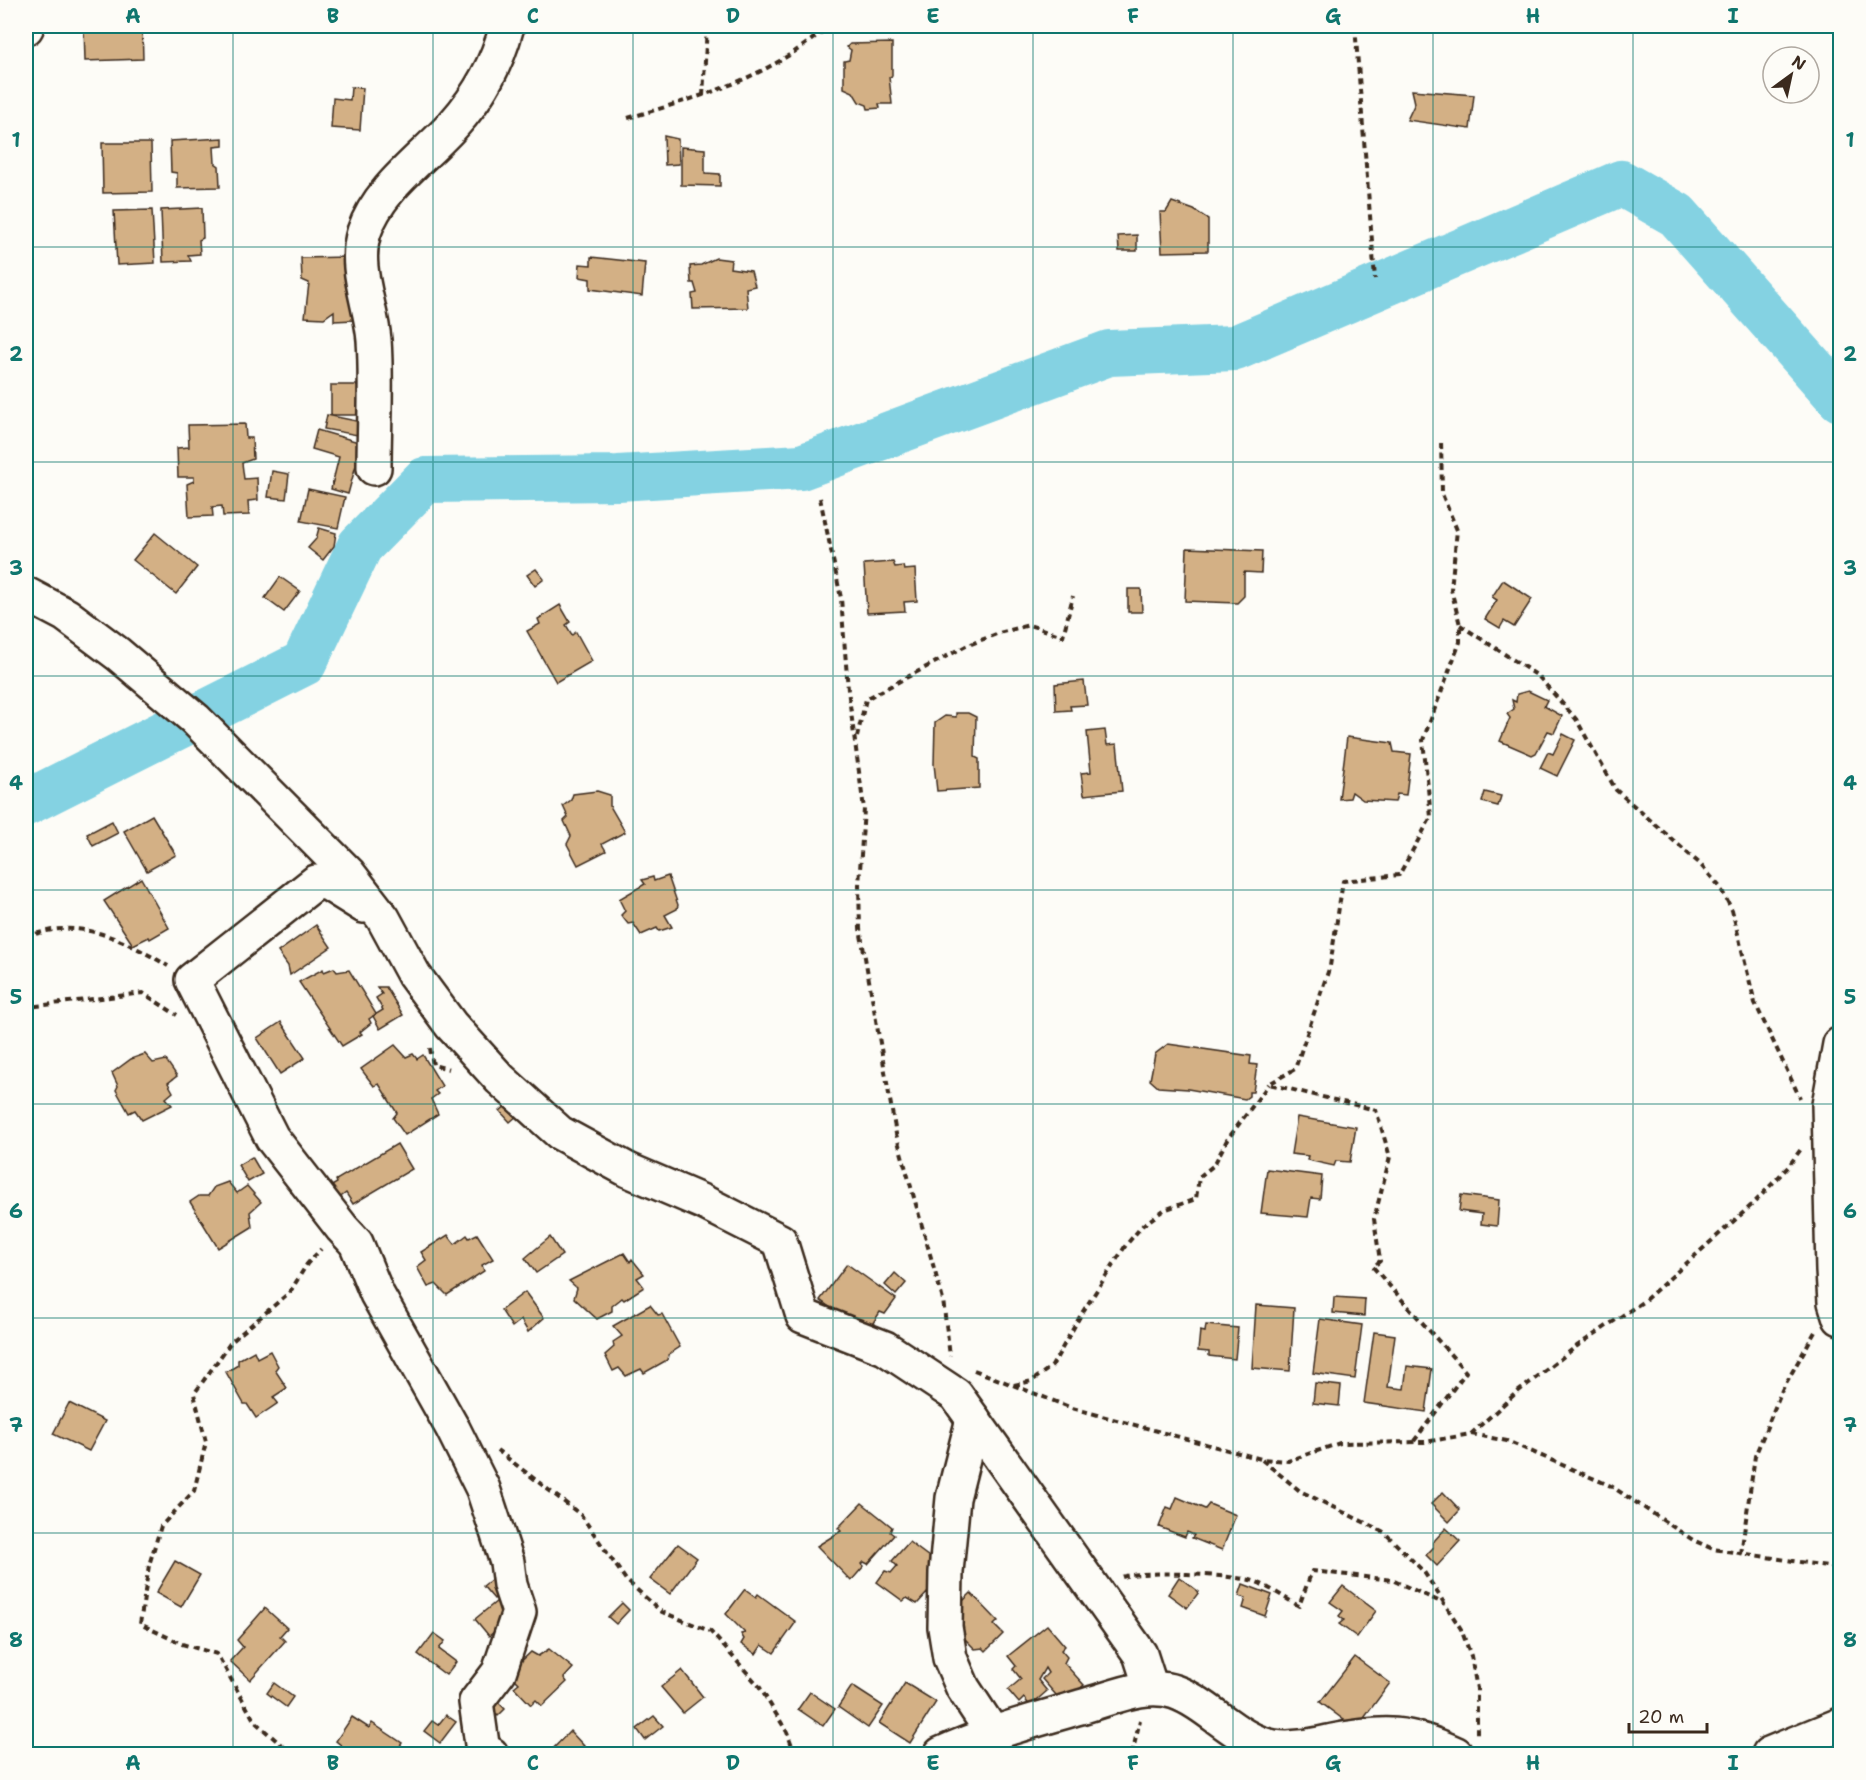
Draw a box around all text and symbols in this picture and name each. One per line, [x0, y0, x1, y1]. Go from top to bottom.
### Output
text: A [125, 3, 141, 29]
text: B [327, 3, 339, 29]
text: C [527, 3, 539, 29]
text: D [726, 3, 740, 29]
text: E [926, 3, 940, 29]
text: F [1127, 3, 1139, 29]
text: G [1325, 3, 1341, 29]
text: H [1526, 3, 1540, 29]
text: I [1727, 3, 1739, 29]
north arrow [1761, 45, 1821, 105]
text: N [1788, 51, 1810, 75]
text: 1 [11, 127, 21, 153]
text: 1 [1845, 127, 1855, 153]
text: 2 [9, 341, 23, 367]
text: 2 [1843, 341, 1857, 367]
text: 3 [9, 555, 23, 581]
text: 3 [1843, 555, 1857, 581]
text: 4 [9, 770, 23, 796]
text: 4 [1843, 770, 1857, 796]
text: 5 [10, 984, 22, 1010]
text: 5 [1844, 984, 1856, 1010]
text: 6 [9, 1198, 23, 1224]
text: 6 [1843, 1198, 1857, 1224]
text: 7 [9, 1412, 23, 1438]
text: 7 [1843, 1412, 1857, 1438]
text: 8 [9, 1627, 23, 1653]
text: 8 [1843, 1627, 1857, 1653]
scale bar [1629, 1696, 1707, 1734]
text: 20 m [1638, 1705, 1684, 1729]
text: A [125, 1750, 141, 1776]
text: B [327, 1750, 339, 1776]
text: C [527, 1750, 539, 1776]
text: D [726, 1750, 740, 1776]
text: E [926, 1750, 940, 1776]
text: F [1127, 1750, 1139, 1776]
text: G [1325, 1750, 1341, 1776]
text: H [1526, 1750, 1540, 1776]
text: I [1727, 1750, 1739, 1776]

